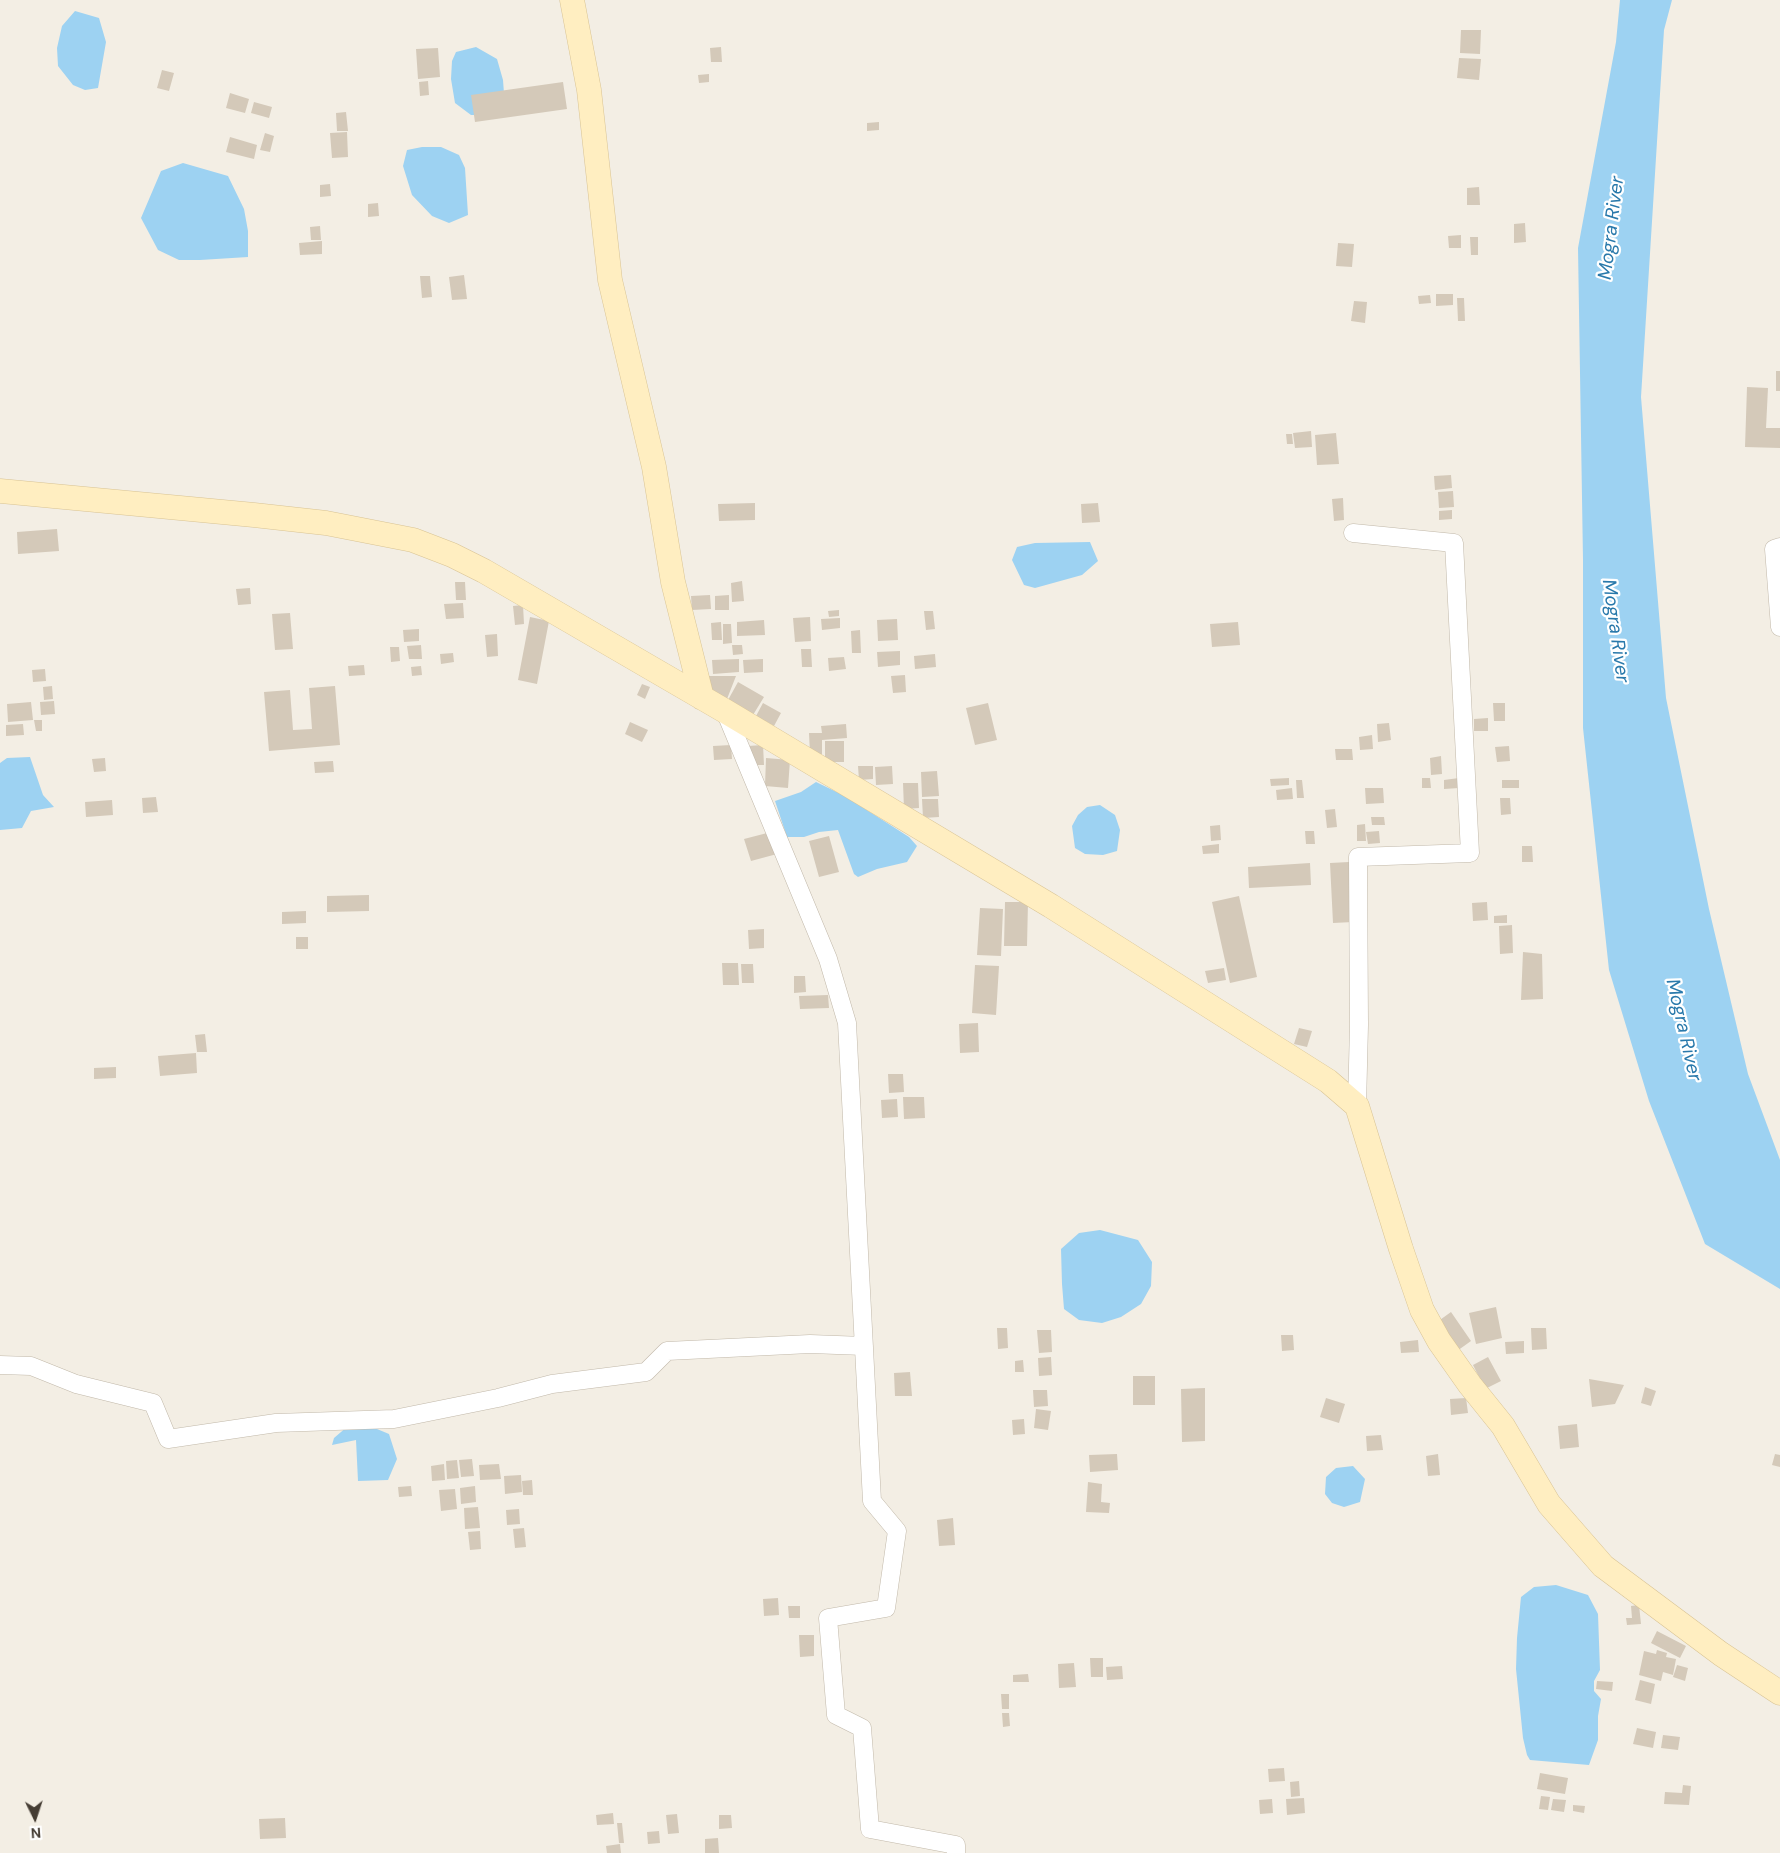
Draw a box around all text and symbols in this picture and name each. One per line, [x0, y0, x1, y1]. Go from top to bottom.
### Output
water label: Mogra River [1594, 175, 1630, 281]
water label: Mogra River [1596, 578, 1634, 684]
water label: Mogra River [1660, 977, 1706, 1083]
north arrow [10, 1793, 60, 1843]
text: N [30, 1824, 42, 1842]

